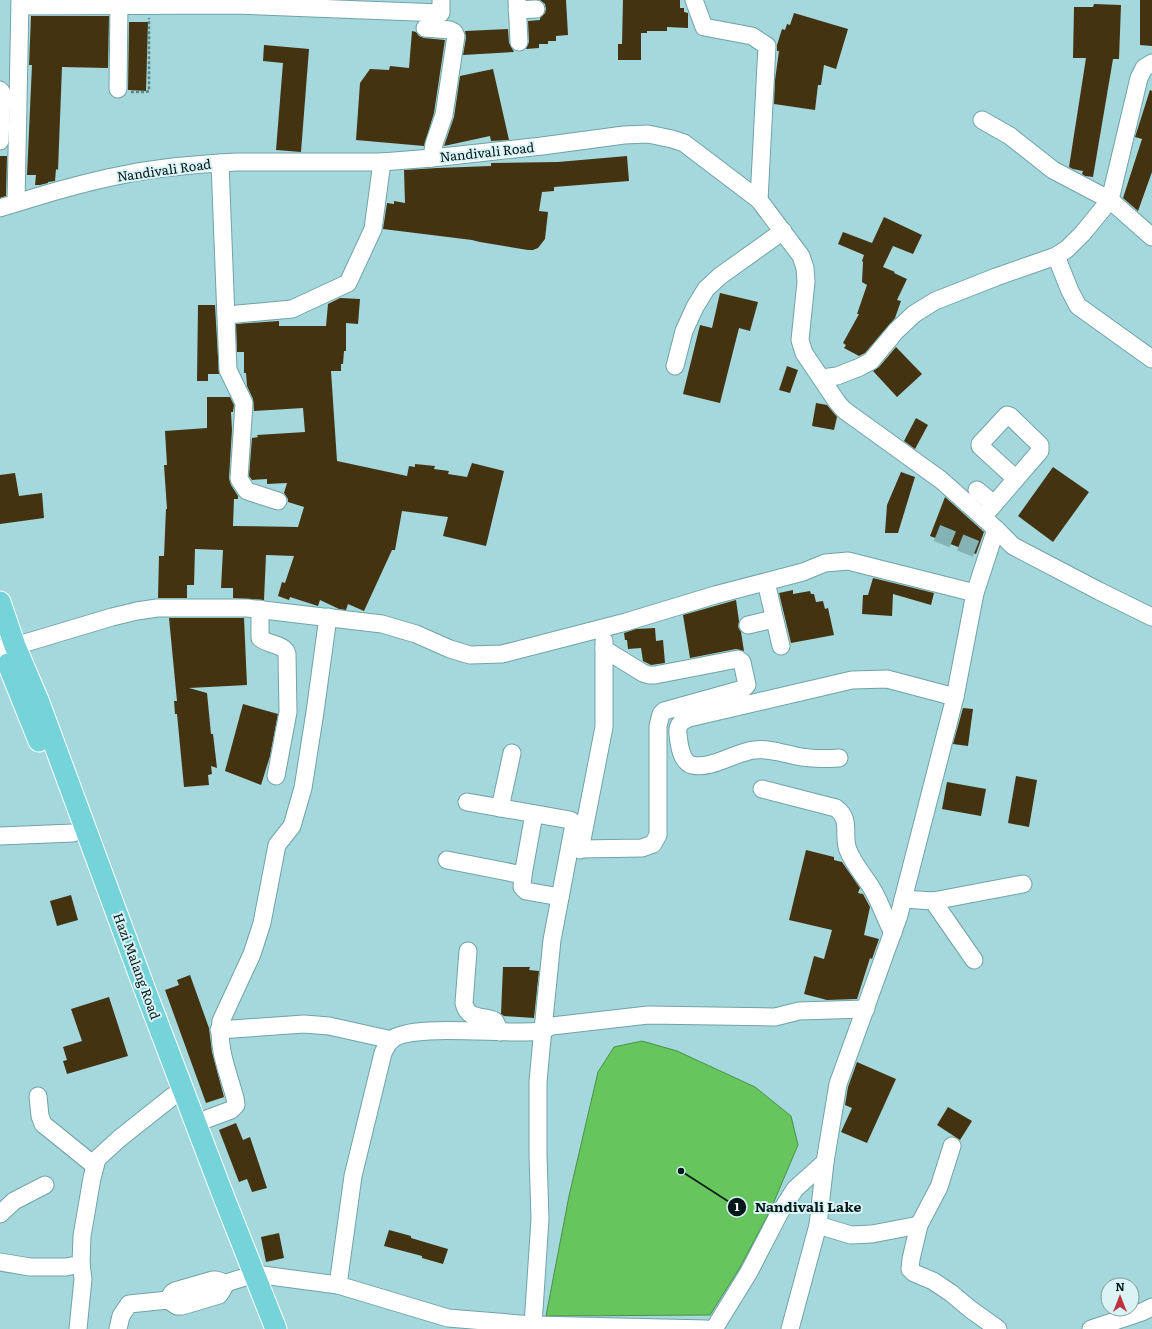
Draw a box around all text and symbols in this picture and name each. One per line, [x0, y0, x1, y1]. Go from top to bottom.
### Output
street label: Nandivali Road [439, 137, 535, 166]
street label: Nandivali Road [116, 153, 212, 186]
street label: Hazi Malang Road [109, 910, 166, 1022]
callout: Nandivali Lake [727, 1194, 869, 1220]
text: Nandivali Lake [755, 1196, 861, 1216]
text: 1 [735, 1197, 740, 1215]
north arrow [1100, 1277, 1140, 1317]
text: N [1115, 1278, 1125, 1294]

